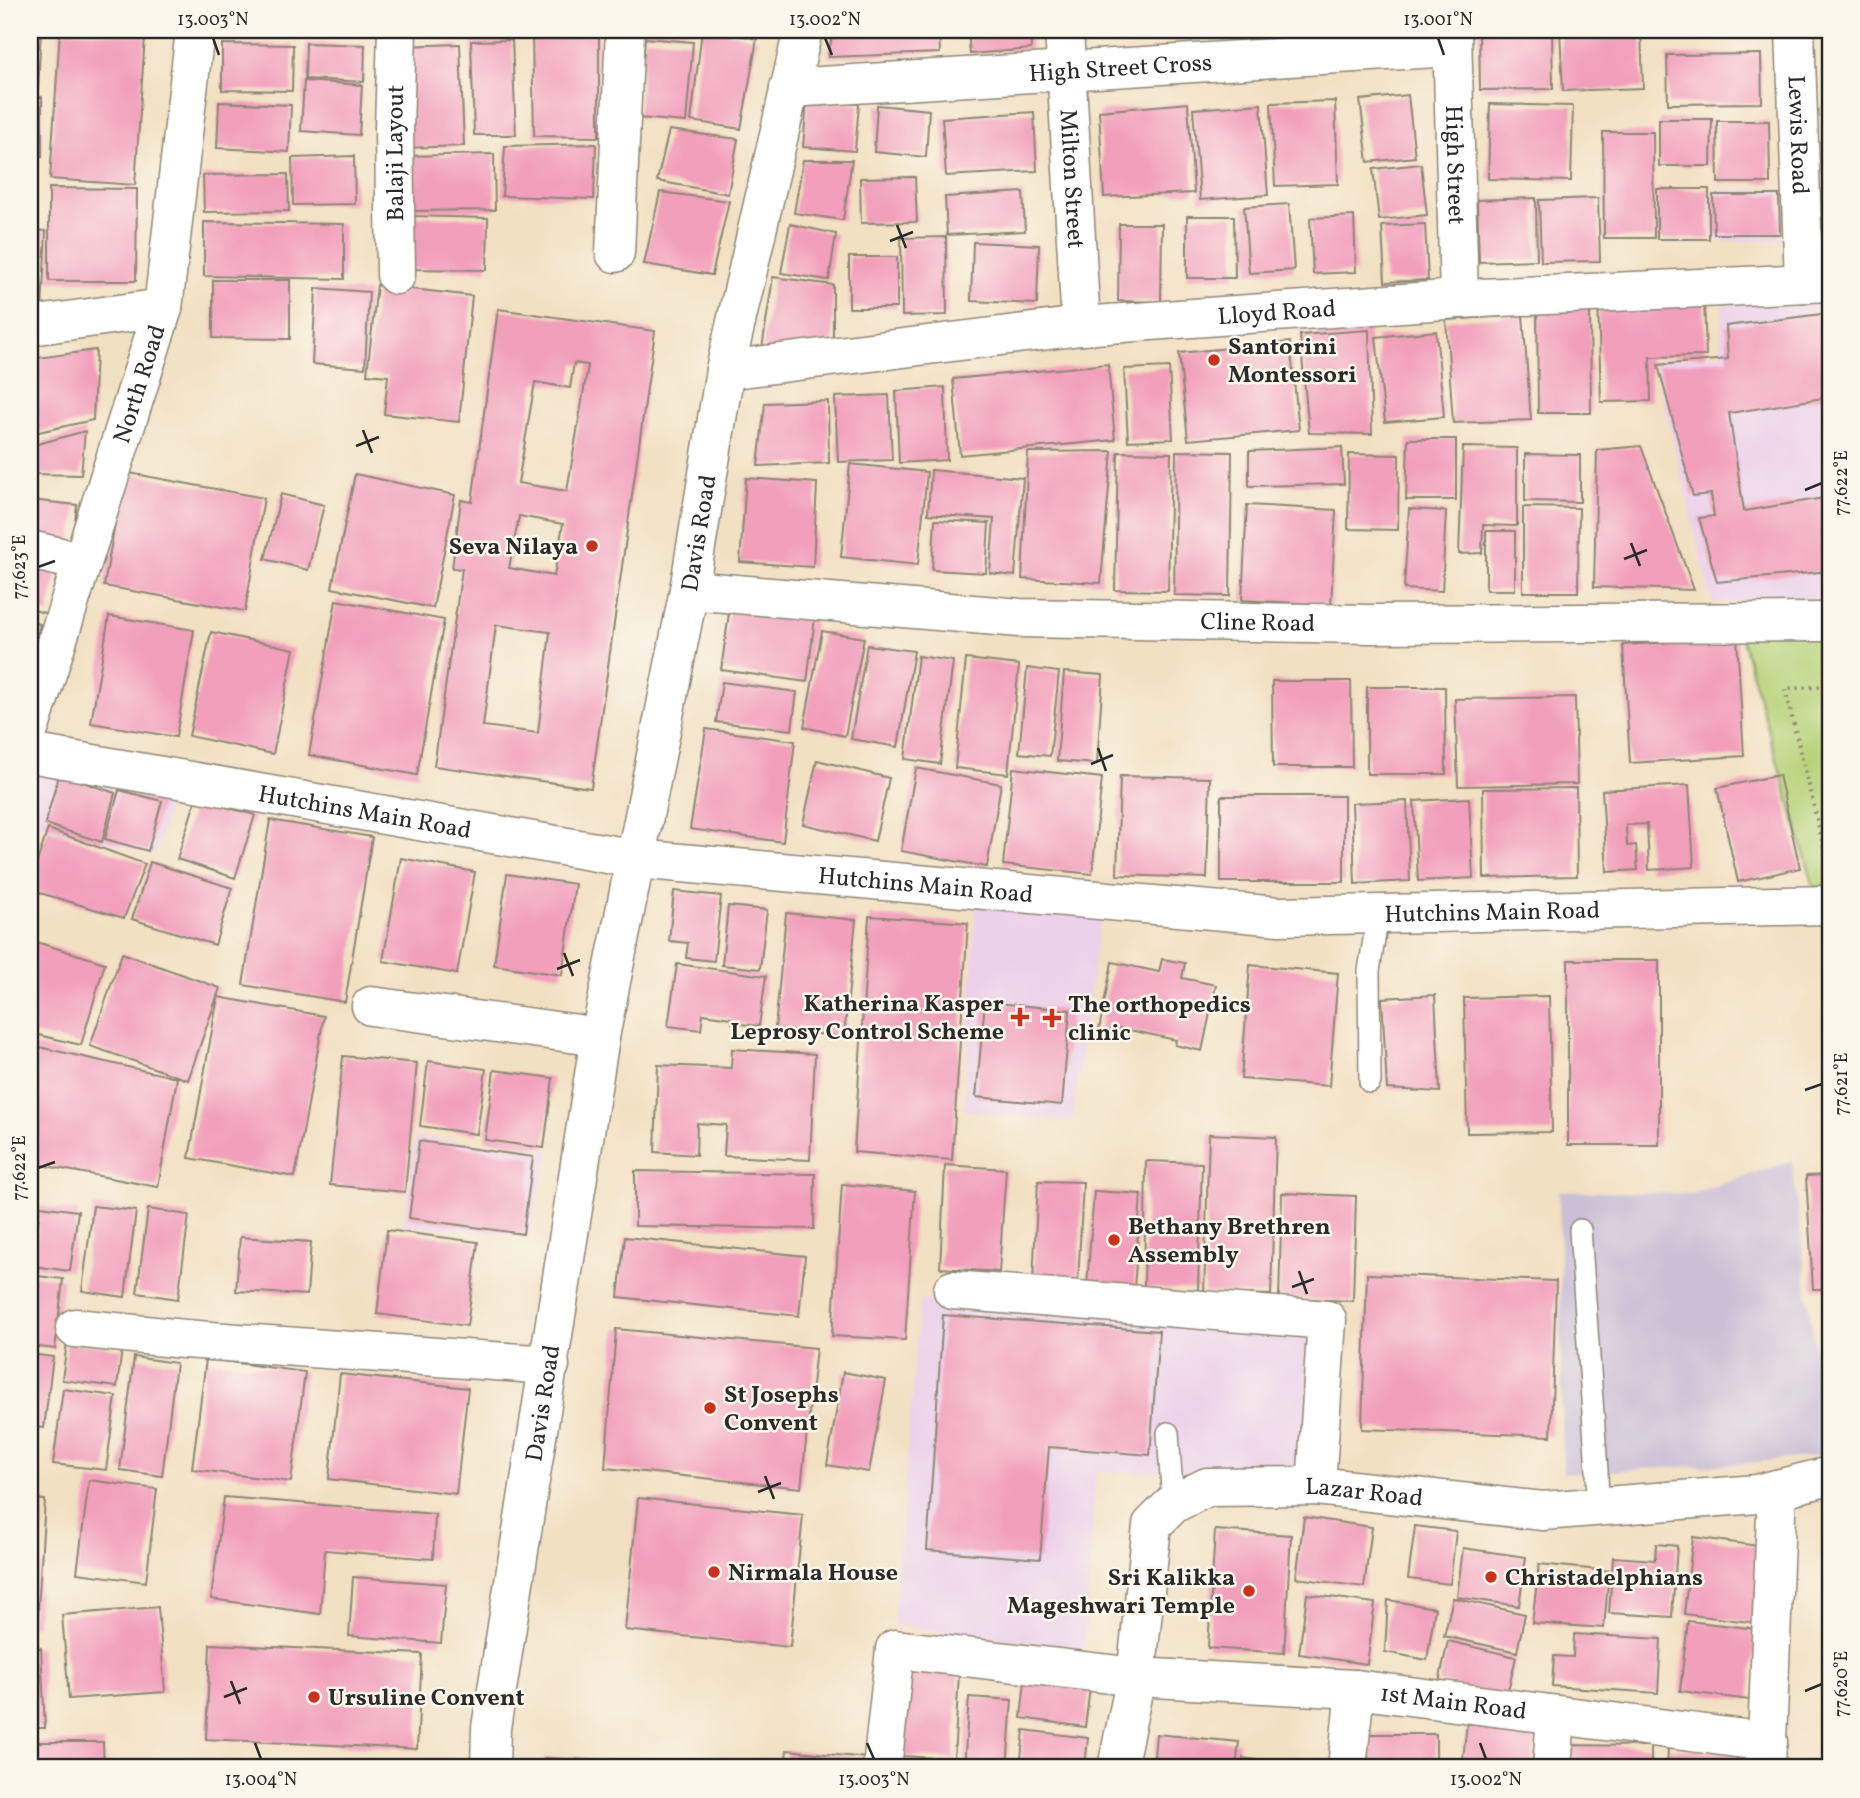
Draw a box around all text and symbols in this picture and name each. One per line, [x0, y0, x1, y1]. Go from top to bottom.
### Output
text: 13.003°N [177, 8, 249, 33]
text: 13.002°N [789, 8, 861, 33]
text: 13.001°N [1403, 8, 1473, 33]
street label: High Street Cross [1028, 47, 1213, 92]
street label: Lewis Road [1778, 75, 1816, 195]
street label: Balaji Layout [379, 84, 414, 222]
street label: High Street [1435, 105, 1472, 225]
street label: Milton Street [1050, 108, 1092, 250]
street label: Lloyd Road [1217, 293, 1337, 335]
street label: North Road [106, 321, 176, 448]
place label: Santorini Montessori [1228, 331, 1357, 393]
marker: Santorini Montessori [1206, 352, 1222, 368]
text: 77.622°E [1830, 450, 1855, 516]
street label: Davis Road [674, 472, 727, 594]
place label: Seva Nilaya [449, 531, 578, 565]
text: 77.623°E [8, 534, 33, 599]
marker: Seva Nilaya [584, 538, 600, 554]
street label: Cline Road [1200, 606, 1315, 642]
street label: Hutchins Main Road [255, 778, 474, 849]
street label: Hutchins Main Road [816, 860, 1034, 913]
street label: Hutchins Main Road [1384, 895, 1601, 933]
place label: Katherina Kasper Leprosy Control Scheme [730, 988, 1004, 1050]
place label: The orthopedics clinic [1068, 989, 1251, 1051]
marker: Katherina Kasper Leprosy Control Scheme [1010, 1007, 1030, 1027]
marker: The orthopedics clinic [1042, 1008, 1062, 1028]
text: 77.621°E [1830, 1052, 1855, 1116]
text: 77.622°E [8, 1135, 33, 1201]
place label: Bethany Brethren Assembly [1128, 1211, 1331, 1273]
marker: Bethany Brethren Assembly [1106, 1232, 1122, 1248]
street label: Davis Road [518, 1342, 570, 1464]
place label: St Josephs Convent [724, 1379, 839, 1441]
marker: St Josephs Convent [702, 1400, 718, 1416]
street label: Lazar Road [1305, 1471, 1425, 1517]
place label: Nirmala House [728, 1557, 898, 1591]
place label: Sri Kalikka Mageshwari Temple [1007, 1562, 1235, 1624]
place label: Christadelphians [1505, 1562, 1703, 1596]
marker: Nirmala House [706, 1564, 722, 1580]
marker: Christadelphians [1483, 1569, 1499, 1585]
marker: Sri Kalikka Mageshwari Temple [1241, 1583, 1257, 1599]
text: 77.620°E [1830, 1651, 1855, 1717]
street label: 1st Main Road [1378, 1677, 1529, 1730]
place label: Ursuline Convent [328, 1682, 524, 1716]
marker: Ursuline Convent [306, 1689, 322, 1705]
text: 13.004°N [225, 1768, 297, 1793]
text: 13.003°N [838, 1768, 910, 1793]
text: 13.002°N [1450, 1768, 1522, 1793]

